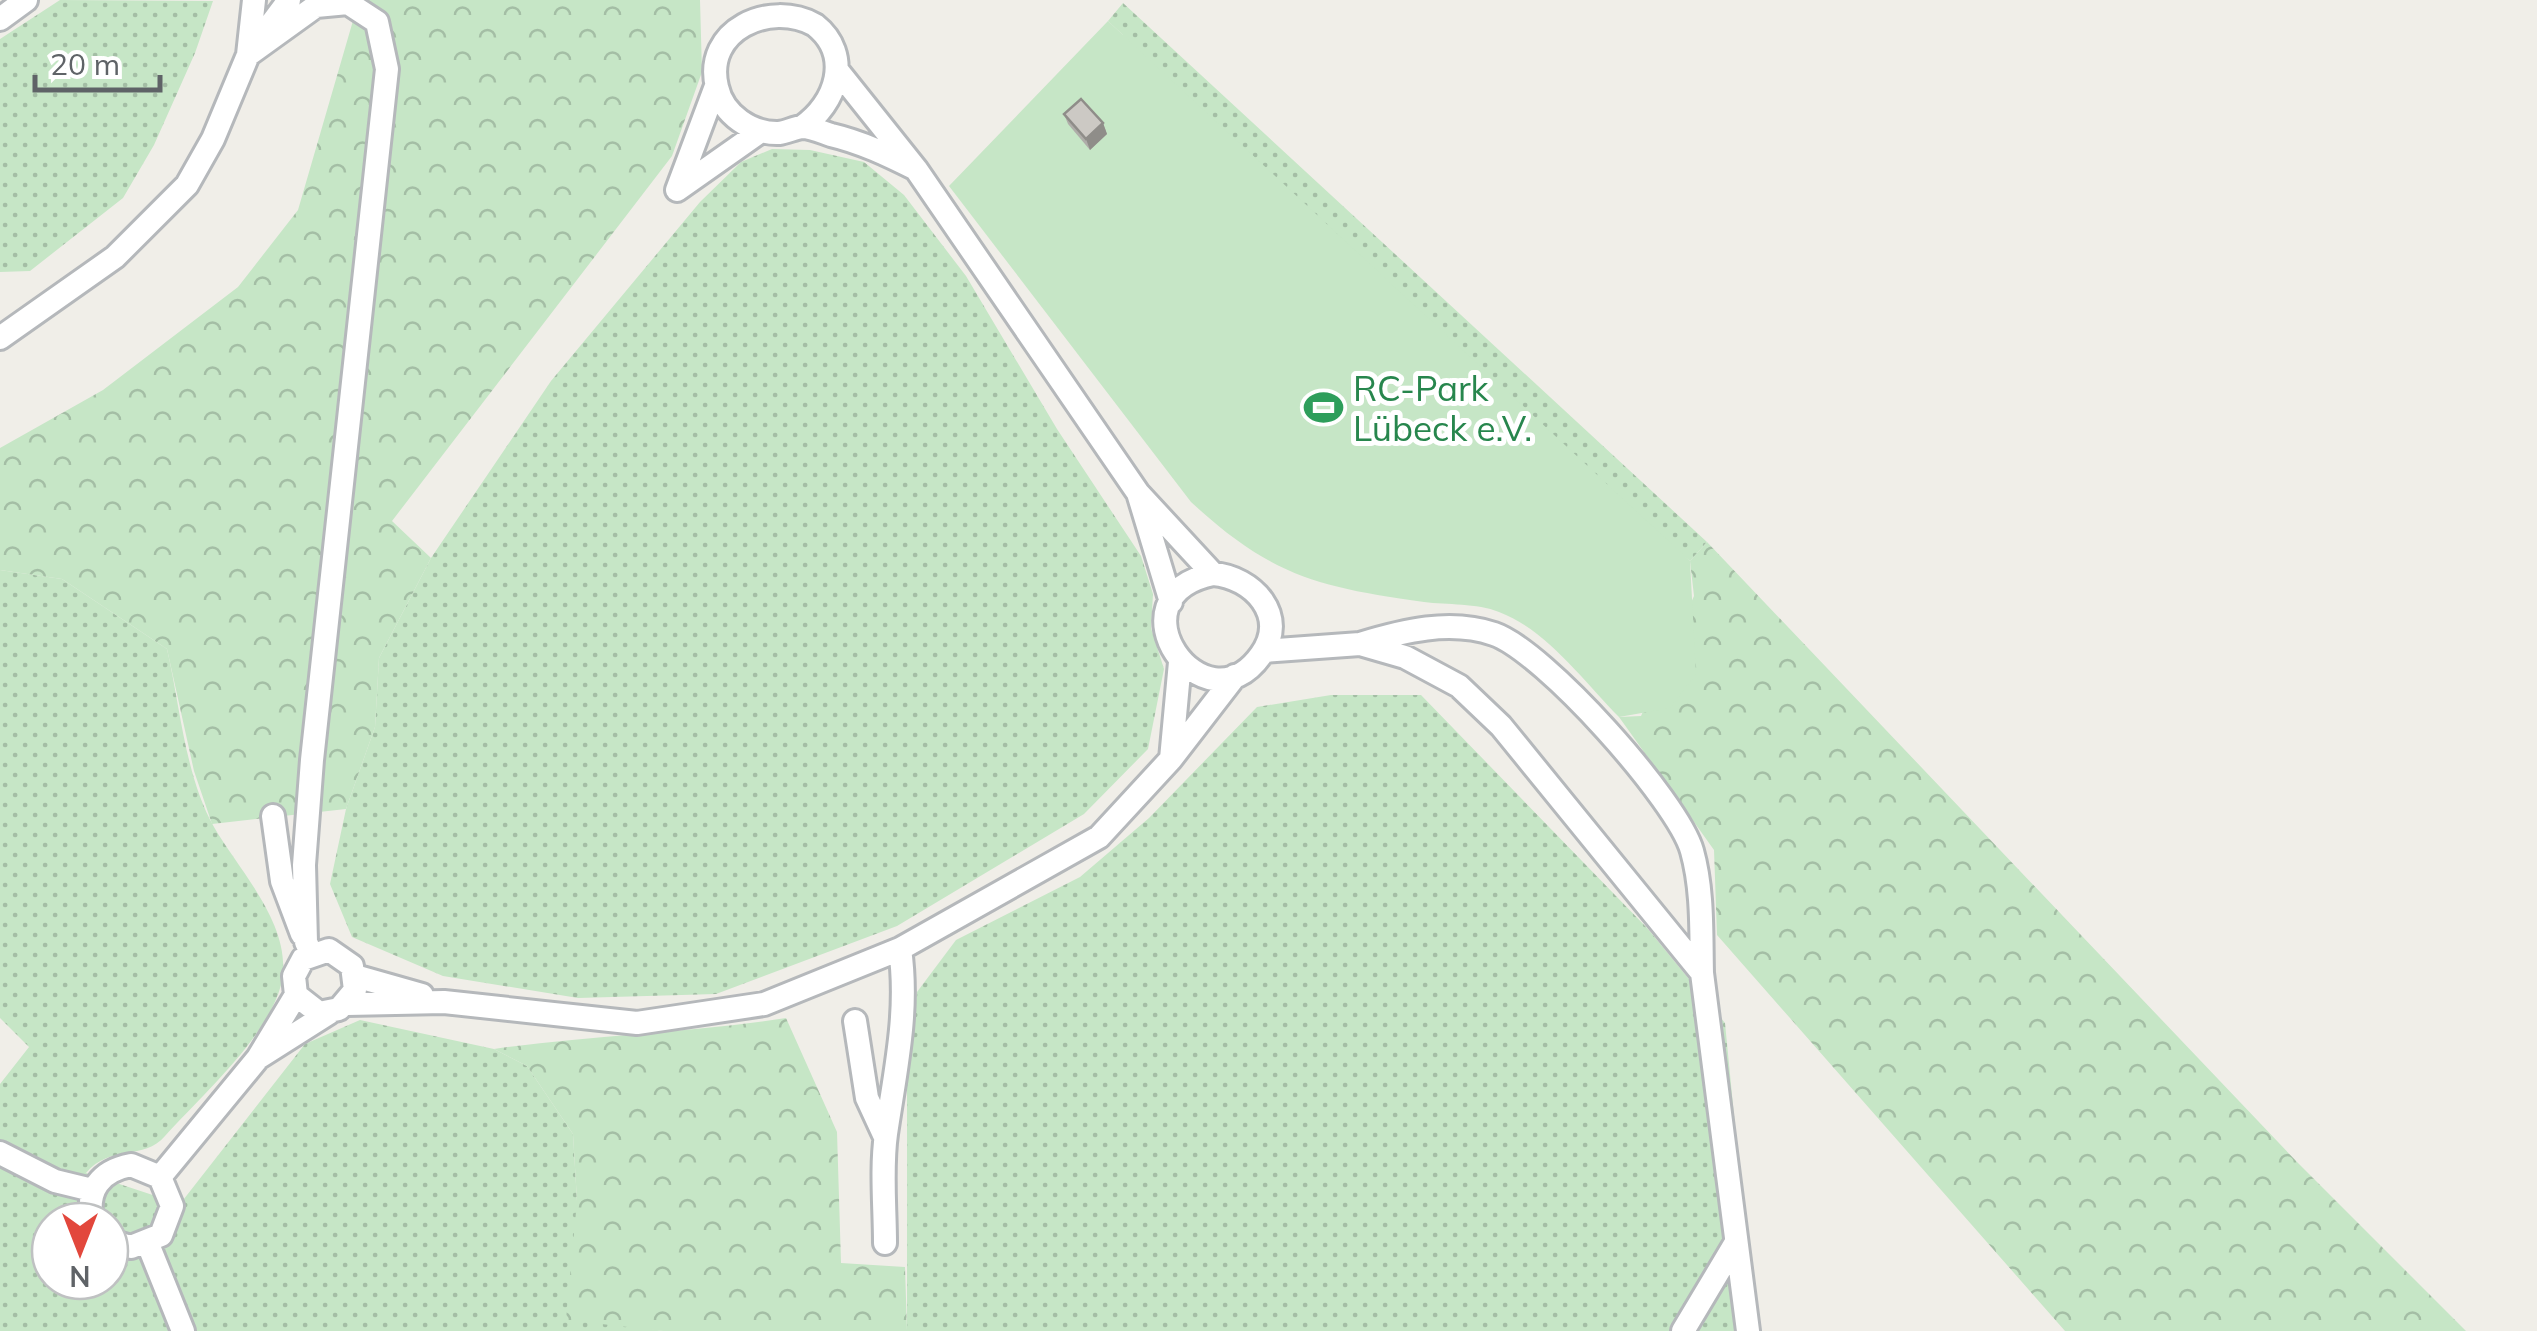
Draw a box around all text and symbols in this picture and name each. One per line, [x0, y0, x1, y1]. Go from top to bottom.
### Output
scale bar [35, 30, 160, 92]
text: 20 m [50, 45, 120, 83]
place label: RC-Park Lübeck e.V. [1353, 366, 1532, 450]
sports icon: RC-Park Lübeck e.V. [1302, 387, 1344, 429]
north arrow [30, 1201, 130, 1301]
text: N [69, 1259, 91, 1294]

